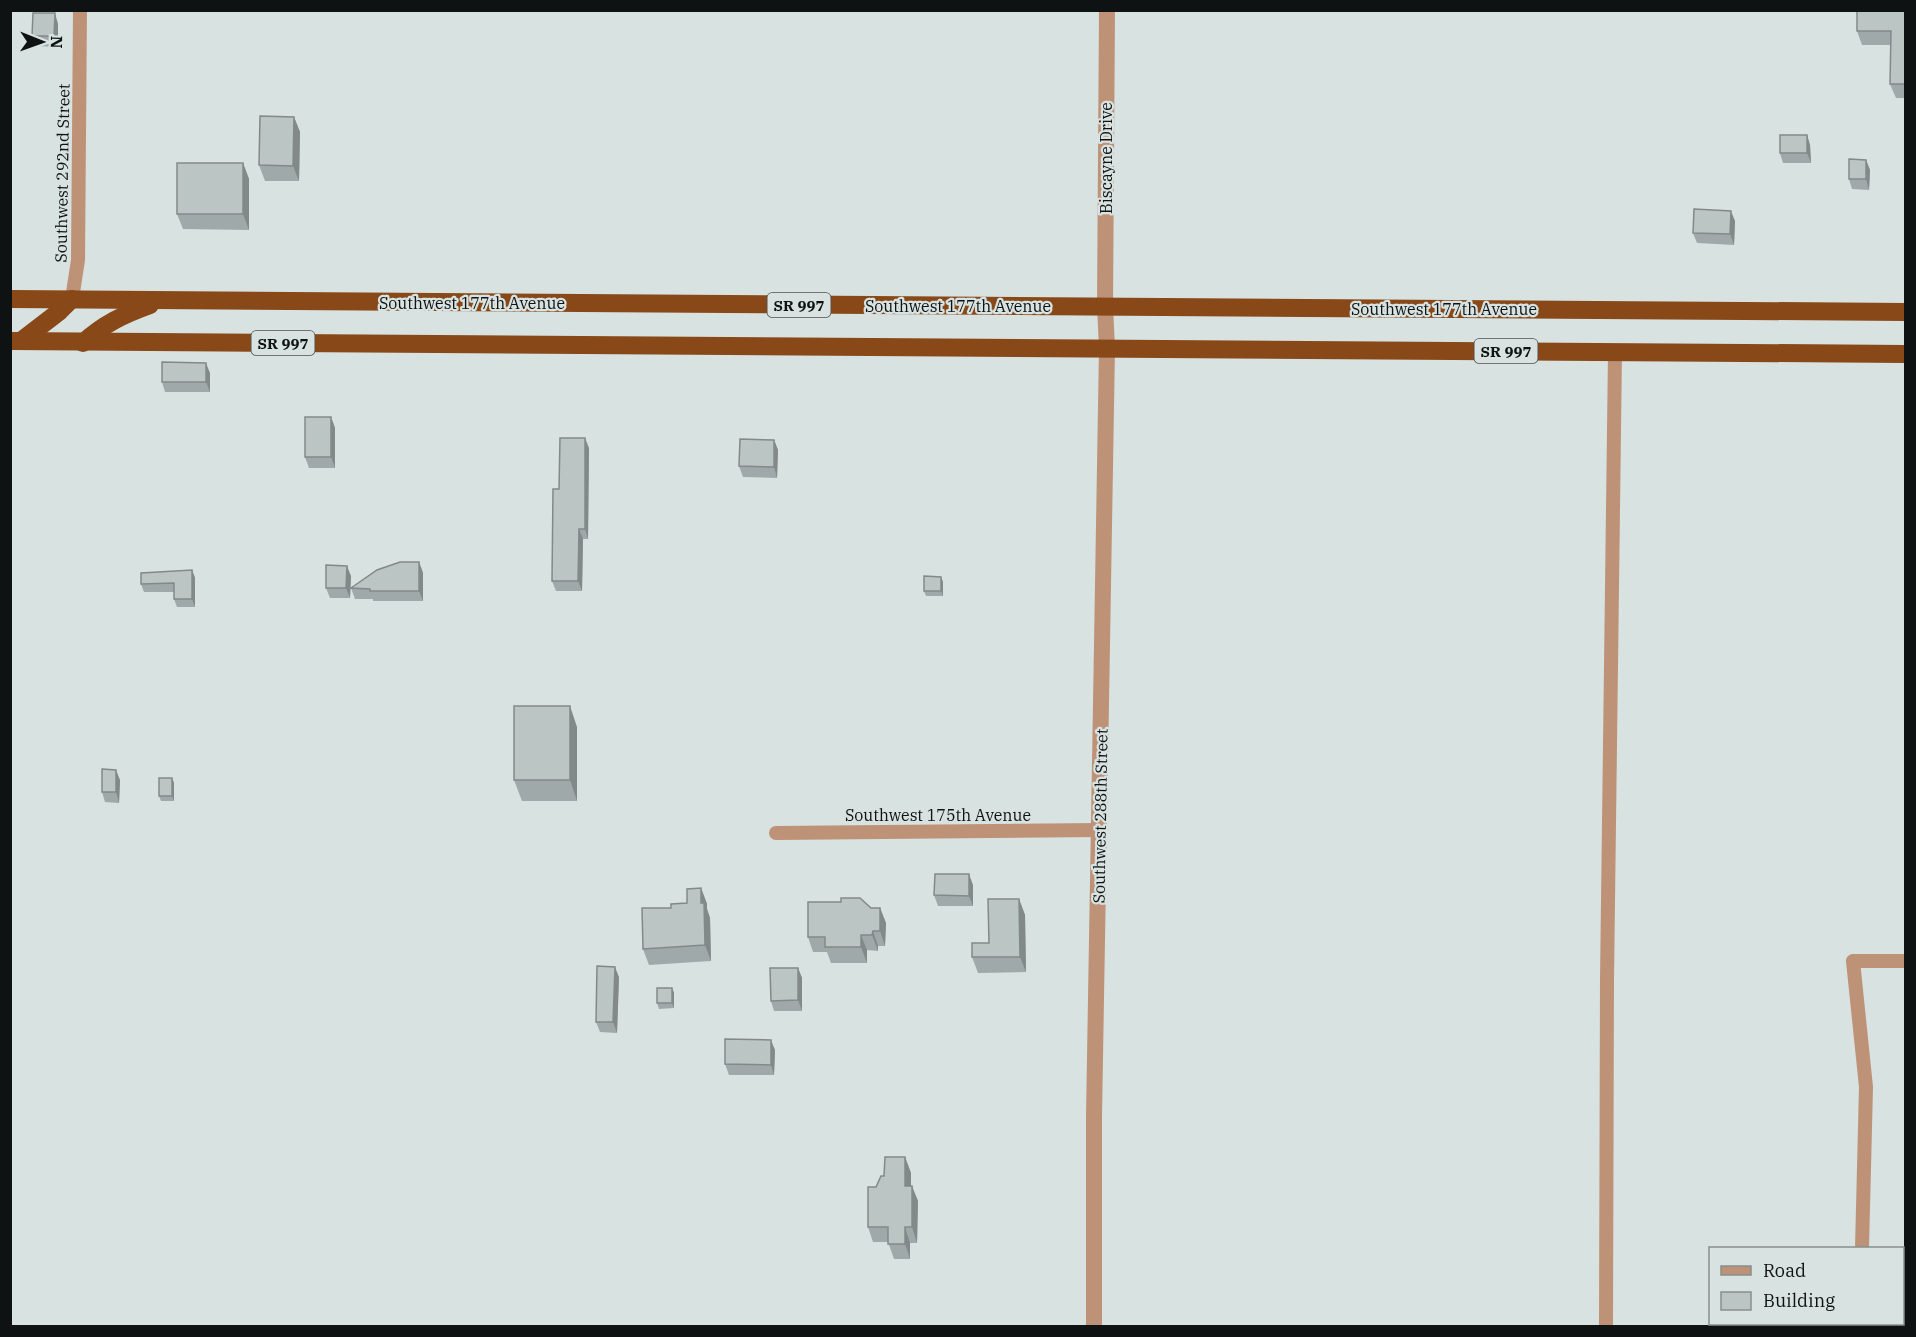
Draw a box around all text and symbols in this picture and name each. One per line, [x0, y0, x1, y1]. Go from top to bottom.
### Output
north arrow [12, 12, 72, 72]
text: N [47, 36, 67, 49]
street label: Southwest 292nd Street [50, 83, 74, 263]
street label: Biscayne Drive [1096, 102, 1116, 214]
street label: Southwest 177th Avenue [379, 293, 565, 313]
road number: SR 997 [768, 293, 830, 317]
street label: Southwest 177th Avenue [865, 296, 1051, 316]
street label: Southwest 177th Avenue [1351, 299, 1537, 319]
road number: SR 997 [252, 331, 314, 355]
road number: SR 997 [1474, 339, 1538, 363]
street label: Southwest 288th Street [1088, 728, 1112, 904]
street label: Southwest 175th Avenue [845, 805, 1031, 825]
legend [1709, 1247, 1904, 1325]
text: Road [1763, 1259, 1806, 1282]
text: Building [1763, 1289, 1835, 1312]

